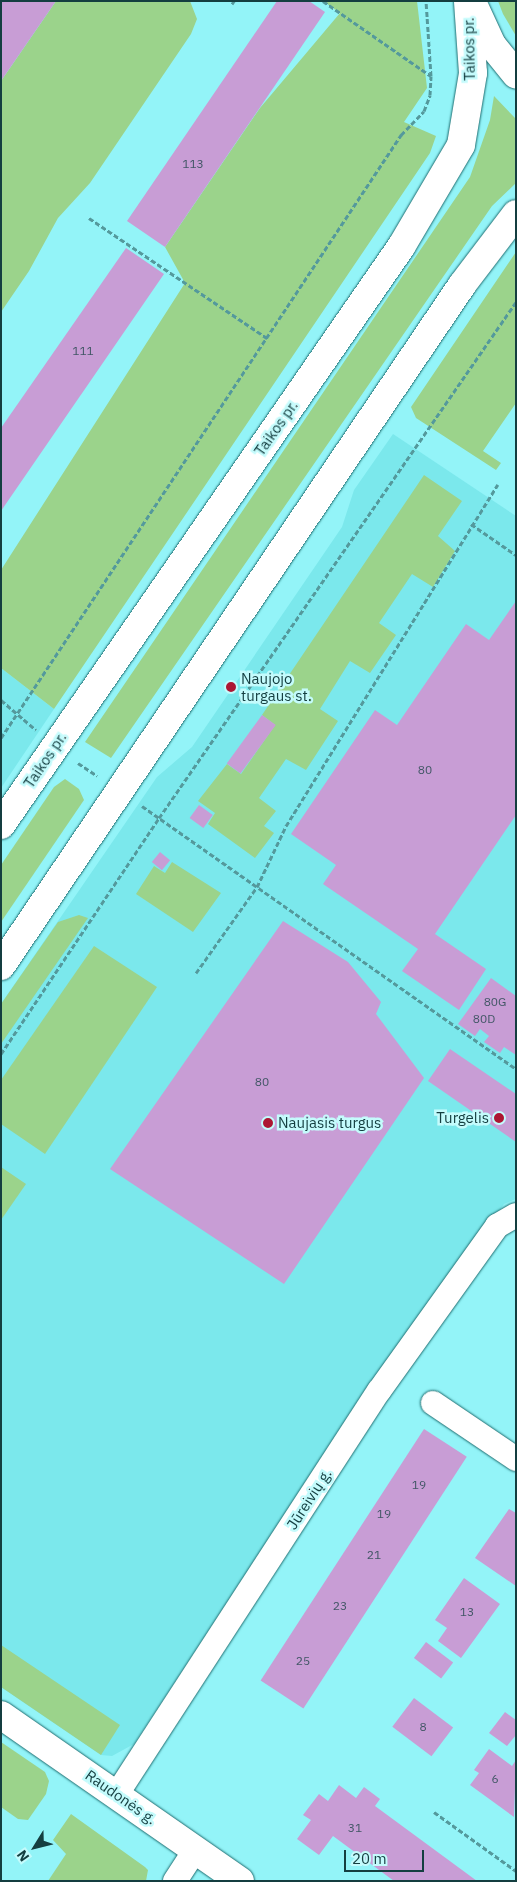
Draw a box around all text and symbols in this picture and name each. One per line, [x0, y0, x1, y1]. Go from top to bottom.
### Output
street label: Taikos pr. [459, 17, 479, 81]
house number: 113 [182, 157, 204, 171]
house number: 111 [72, 344, 94, 358]
street label: Taikos pr. [250, 397, 302, 459]
place label: Naujojo turgaus st. [241, 669, 312, 704]
marker: Naujojo turgaus st. [225, 681, 237, 693]
street label: Taikos pr. [20, 729, 70, 791]
house number: 80 [418, 763, 432, 777]
house number: 80G [484, 995, 506, 1009]
house number: 80D [473, 1012, 495, 1026]
house number: 80 [255, 1075, 269, 1089]
place label: Turgelis [436, 1109, 489, 1127]
marker: Turgelis [493, 1112, 505, 1124]
place label: Naujasis turgus [278, 1114, 381, 1132]
marker: Naujasis turgus [262, 1117, 274, 1129]
street label: Jūreivių g. [283, 1465, 335, 1533]
house number: 19 [412, 1478, 426, 1492]
house number: 19 [377, 1507, 391, 1521]
house number: 21 [367, 1548, 381, 1562]
house number: 23 [333, 1599, 347, 1613]
house number: 13 [460, 1605, 474, 1619]
house number: 25 [296, 1654, 310, 1668]
house number: 8 [419, 1720, 427, 1734]
street label: Raudonės g. [82, 1766, 160, 1828]
house number: 6 [491, 1772, 499, 1786]
house number: 31 [348, 1821, 362, 1835]
north arrow [10, 1822, 60, 1872]
scale bar [347, 1840, 427, 1872]
text: N [13, 1846, 33, 1865]
text: 20 m [352, 1849, 387, 1868]

